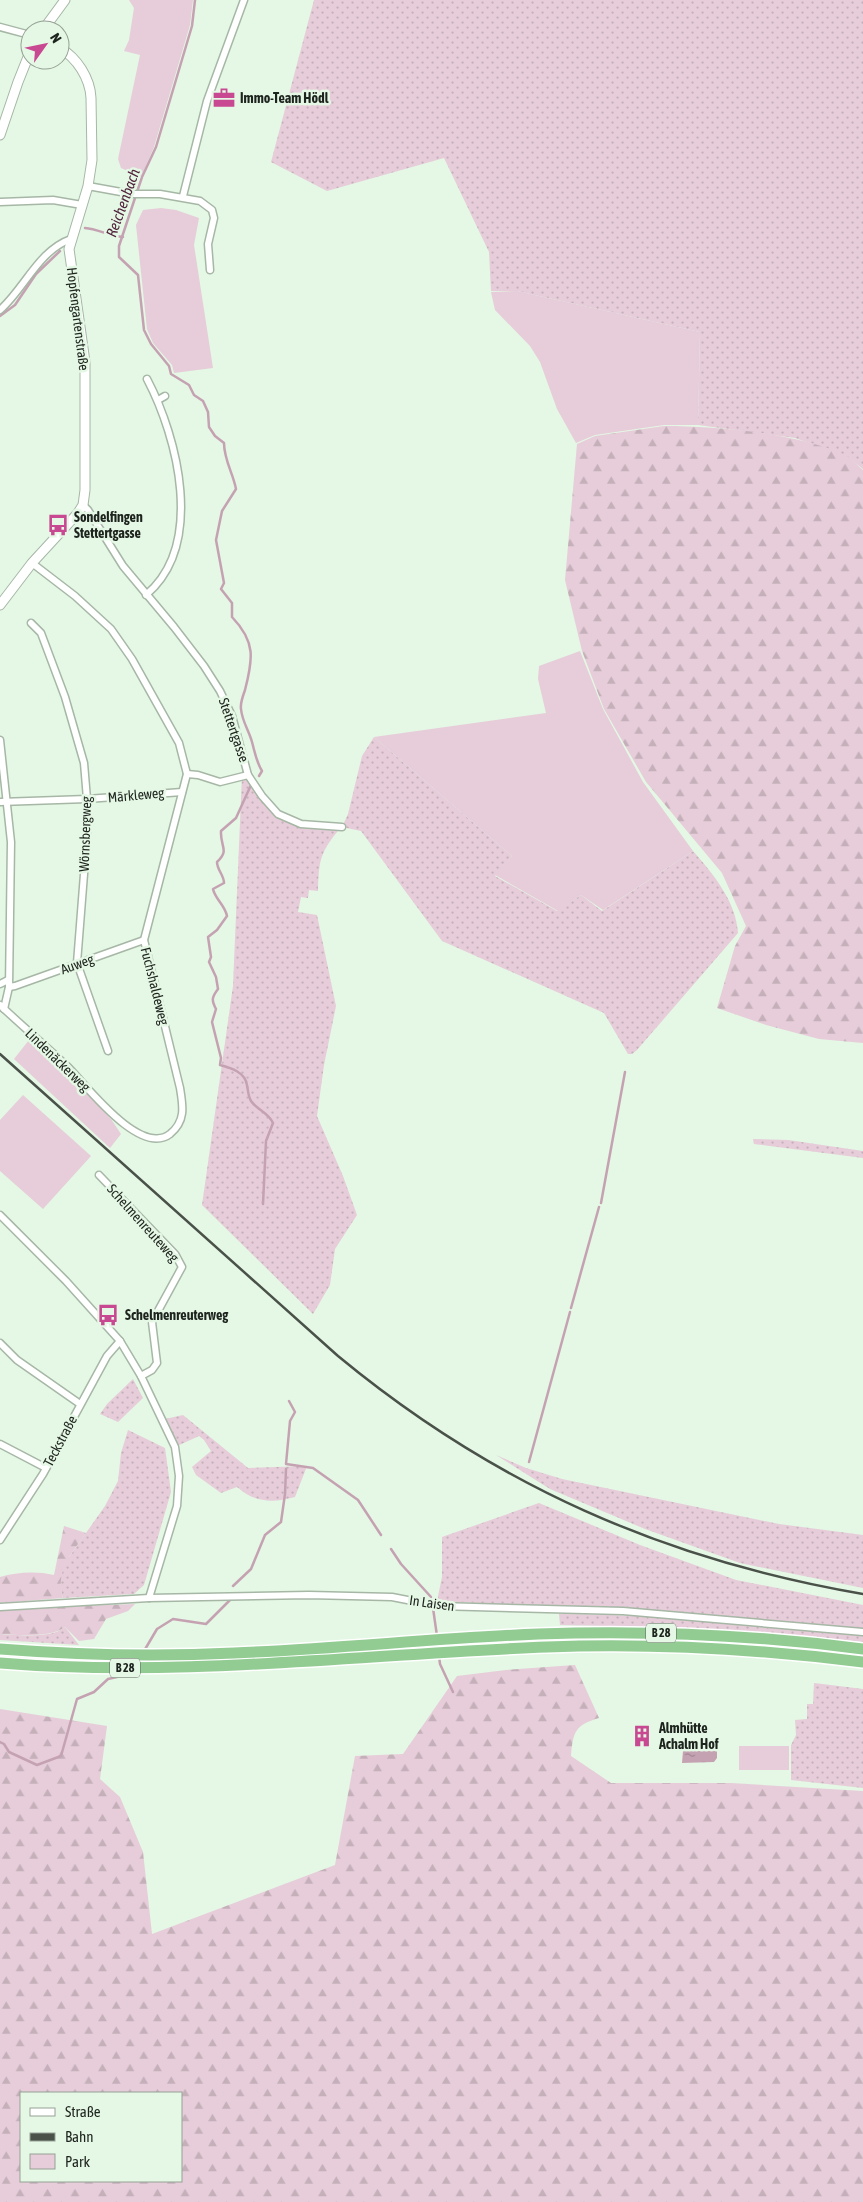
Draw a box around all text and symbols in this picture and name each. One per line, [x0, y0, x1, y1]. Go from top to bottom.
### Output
north arrow [20, 20, 70, 70]
text: N [47, 30, 65, 46]
office icon: Immo-Team Hödl [211, 85, 237, 111]
place label: Immo-Team Hödl [240, 90, 329, 106]
water label: Reichenbach [102, 166, 143, 239]
street label: Hopfengartenstraße [64, 266, 92, 372]
place label: Sondelfingen Stettertgasse [74, 509, 143, 541]
bus stop icon: Sondelfingen Stettertgasse [45, 512, 71, 538]
street label: Stettertgasse [216, 696, 252, 764]
street label: Märkleweg [107, 785, 165, 805]
street label: Wörnsbergweg [76, 796, 94, 872]
street label: Fuchshaldeweg [138, 945, 172, 1027]
street label: Auweg [58, 951, 96, 977]
street label: Lindenäckerweg [22, 1025, 94, 1095]
street label: Schelmenreuteweg [104, 1181, 182, 1265]
bus stop icon: Schelmenreuterweg [95, 1302, 121, 1328]
place label: Schelmenreuterweg [125, 1307, 229, 1323]
street label: Teckstraße [40, 1413, 80, 1469]
street label: In Laisen [408, 1592, 456, 1614]
road number: B 28 [646, 1624, 676, 1642]
road number: B 28 [110, 1659, 140, 1678]
place label: Almhütte Achalm Hof [658, 1720, 719, 1752]
building icon: Almhütte Achalm Hof [629, 1723, 655, 1749]
legend [20, 2092, 182, 2182]
text: Straße [65, 2103, 101, 2120]
text: Bahn [65, 2128, 94, 2145]
text: Park [65, 2153, 90, 2170]

